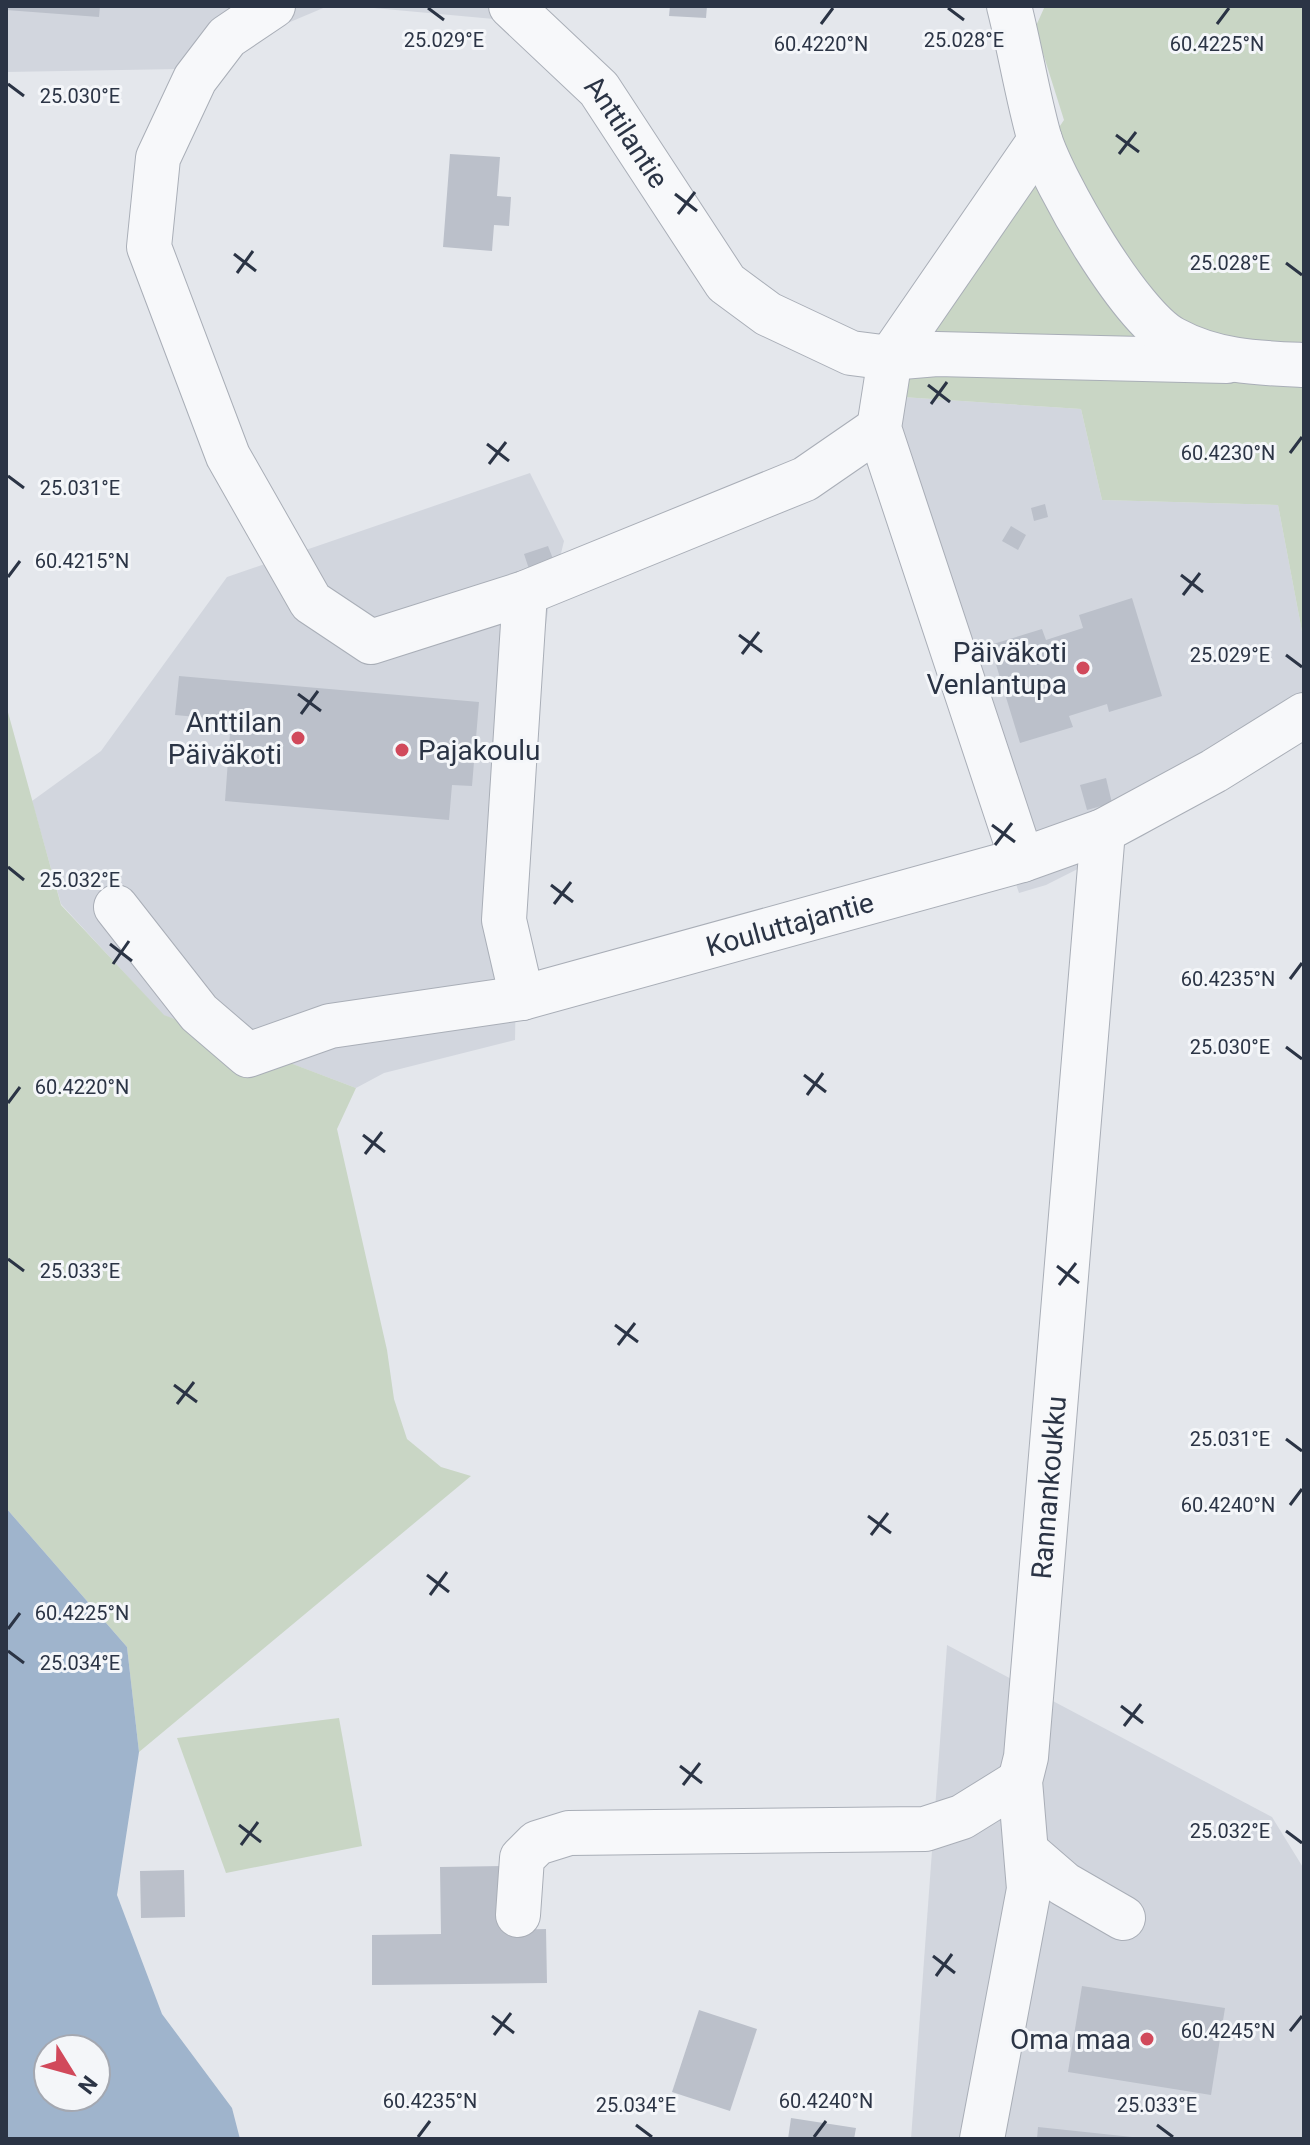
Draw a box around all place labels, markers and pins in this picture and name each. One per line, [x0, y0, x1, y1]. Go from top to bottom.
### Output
place label: Päiväkoti Venlantupa [926, 636, 1067, 701]
marker: Päiväkoti Venlantupa [1074, 659, 1092, 677]
place label: Anttilan Päiväkoti [168, 706, 282, 771]
marker: Anttilan Päiväkoti [289, 729, 307, 747]
place label: Pajakoulu [418, 734, 541, 767]
marker: Pajakoulu [393, 741, 411, 759]
place label: Oma maa [1010, 2023, 1131, 2056]
marker: Oma maa [1138, 2030, 1156, 2048]

